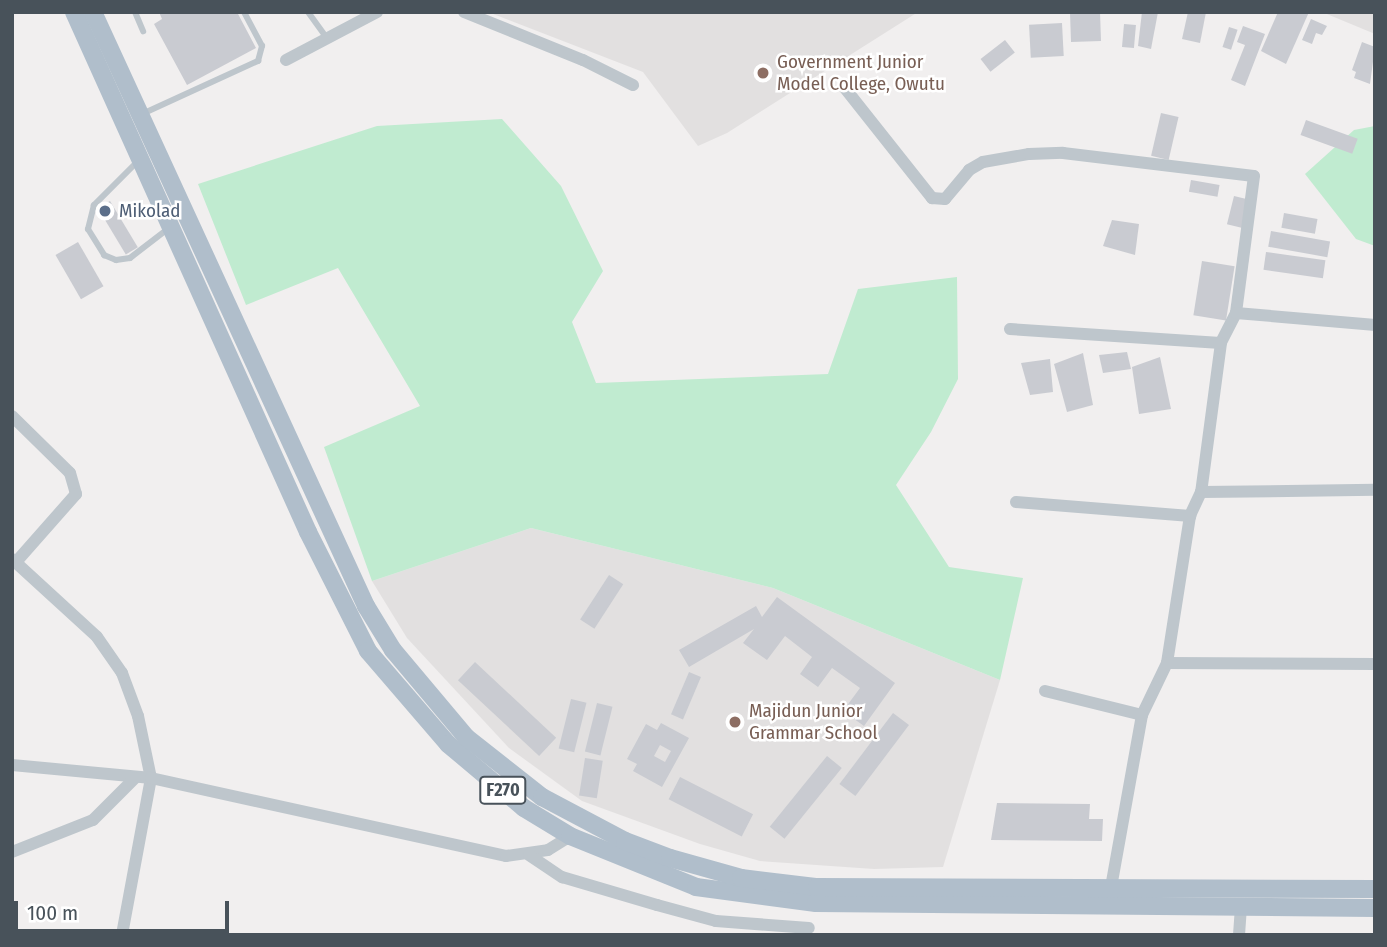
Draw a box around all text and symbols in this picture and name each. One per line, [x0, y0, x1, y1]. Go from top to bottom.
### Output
place label: Government Junior Model College, Owutu [777, 51, 945, 95]
marker: Government Junior Model College, Owutu [755, 65, 771, 81]
place label: Mikolad [119, 200, 180, 222]
marker: Mikolad [97, 203, 113, 219]
place label: Majidun Junior Grammar School [749, 700, 877, 744]
marker: Majidun Junior Grammar School [727, 714, 743, 730]
road number: F270 [478, 776, 528, 804]
scale bar [18, 888, 233, 932]
text: 100 m [27, 900, 78, 926]

